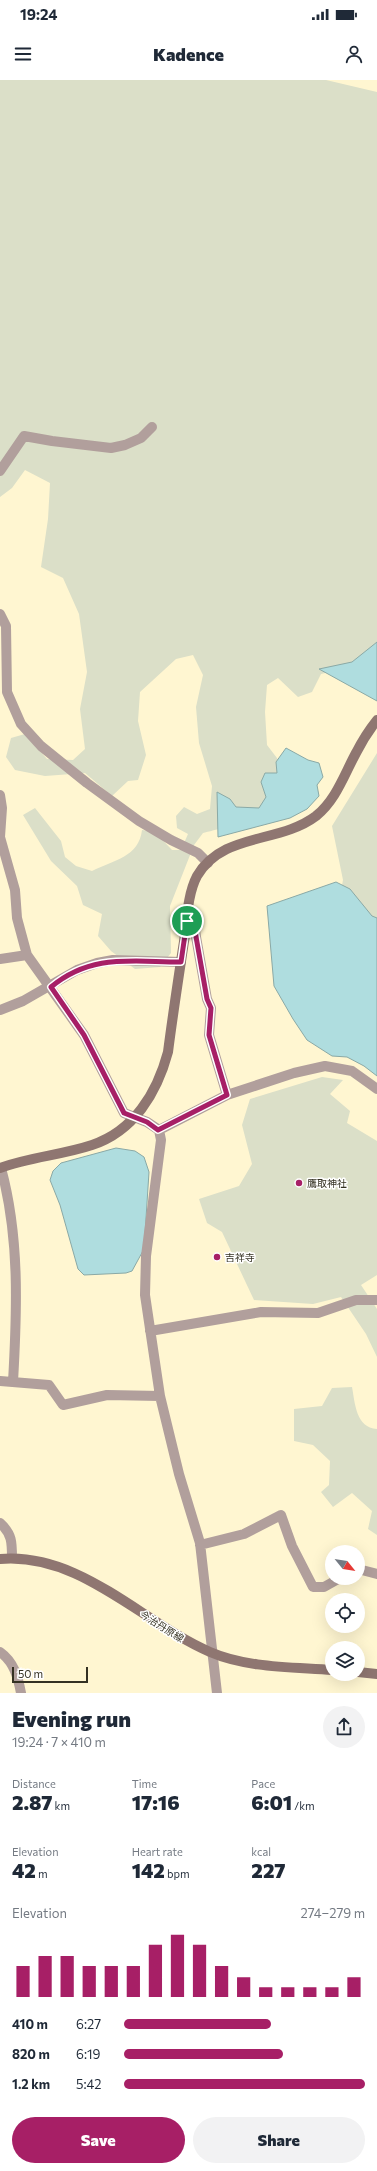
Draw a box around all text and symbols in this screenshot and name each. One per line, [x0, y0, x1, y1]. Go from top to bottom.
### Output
text: 19:24 [20, 5, 58, 23]
icon: menu [12, 43, 34, 65]
text: Kadence [153, 43, 224, 65]
icon: person [343, 43, 365, 65]
pin [170, 904, 204, 938]
icon: arrive [176, 910, 198, 932]
place label: 鷹取神社 [307, 1177, 347, 1189]
marker: 鷹取神社 [294, 1178, 304, 1188]
place label: 吉祥寺 [225, 1251, 255, 1263]
marker: 吉祥寺 [212, 1252, 222, 1262]
north arrow [325, 1545, 365, 1585]
map controls [325, 1545, 365, 1681]
button: locate [325, 1593, 365, 1633]
street label: 今治丹原線 [138, 1608, 186, 1644]
button: layers [325, 1641, 365, 1681]
scale bar [12, 1665, 88, 1684]
text: 50 m [18, 1667, 43, 1680]
text: Evening run [12, 1705, 131, 1732]
button: share [323, 1706, 365, 1748]
text: 19:24 · 7 × 410 m [12, 1734, 106, 1750]
text: Distance [12, 1777, 56, 1790]
text: Time [132, 1777, 157, 1790]
text: Pace [251, 1777, 275, 1790]
text: 2.87 [12, 1790, 52, 1814]
text: 17:16 [132, 1790, 180, 1814]
text: 6:01 [251, 1790, 292, 1814]
text: km [52, 1799, 70, 1812]
text: /km [292, 1799, 315, 1812]
text: Elevation [12, 1845, 58, 1858]
text: Heart rate [132, 1845, 183, 1858]
text: kcal [251, 1845, 271, 1858]
text: 42 [12, 1858, 36, 1882]
text: 142 [132, 1858, 165, 1882]
text: 227 [251, 1858, 286, 1882]
text: m [36, 1867, 48, 1880]
text: bpm [165, 1867, 190, 1880]
text: Elevation [12, 1905, 67, 1921]
text: 274–279 m [301, 1905, 365, 1921]
text: 410 m [12, 2016, 48, 2032]
text: 6:27 [76, 2016, 101, 2032]
text: 820 m [12, 2046, 50, 2062]
text: 6:19 [76, 2046, 100, 2062]
text: 1.2 km [12, 2076, 50, 2092]
text: 5:42 [76, 2076, 101, 2092]
button: Save [12, 2117, 185, 2163]
button: Share [193, 2117, 365, 2163]

